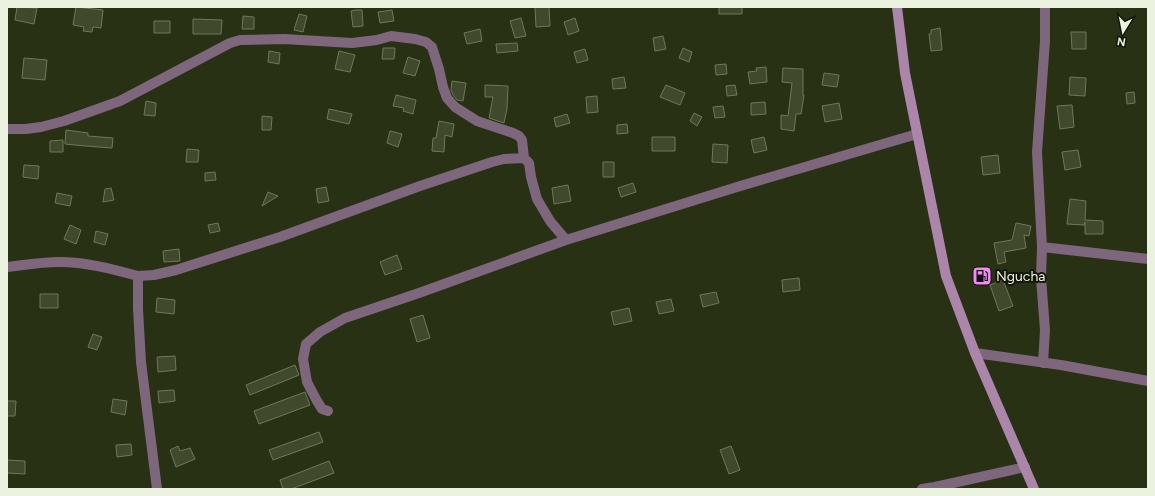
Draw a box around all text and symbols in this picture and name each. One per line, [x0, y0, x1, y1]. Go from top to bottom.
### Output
north arrow [1103, 12, 1143, 52]
text: N [1116, 34, 1127, 48]
fuel station icon: Ngucha [971, 265, 993, 287]
place label: Ngucha [996, 268, 1045, 285]

